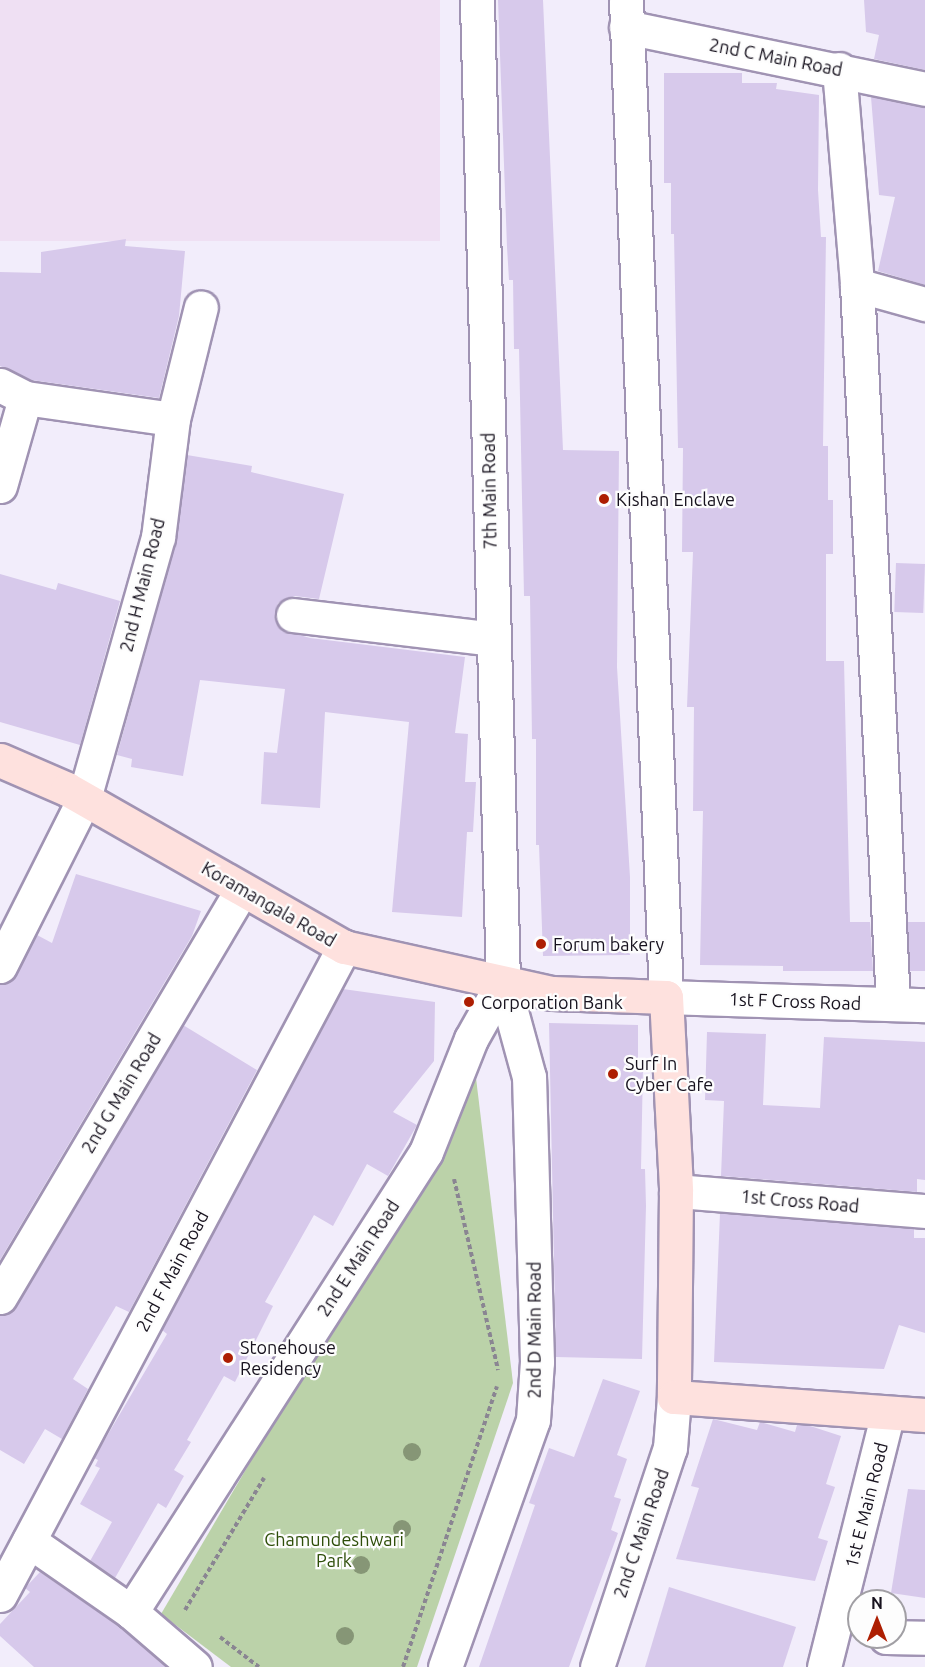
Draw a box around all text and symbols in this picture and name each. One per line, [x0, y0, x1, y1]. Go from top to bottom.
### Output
street label: 2nd C Main Road [707, 33, 845, 81]
street label: 7th Main Road [477, 432, 501, 550]
place label: Kishan Enclave [616, 488, 735, 510]
marker: Kishan Enclave [597, 492, 611, 506]
street label: 2nd H Main Road [115, 516, 169, 654]
street label: Koramangala Road [198, 857, 340, 951]
place label: Forum bakery [553, 933, 664, 955]
marker: Forum bakery [534, 937, 548, 951]
street label: 1st F Cross Road [728, 988, 862, 1014]
place label: Corporation Bank [481, 991, 623, 1013]
marker: Corporation Bank [462, 995, 476, 1009]
street label: 2nd G Main Road [77, 1029, 165, 1157]
place label: Surf In Cyber Cafe [625, 1053, 713, 1096]
marker: Surf In Cyber Cafe [606, 1067, 620, 1081]
street label: 1st Cross Road [740, 1185, 860, 1217]
street label: 2nd E Main Road [312, 1196, 404, 1320]
street label: 2nd F Main Road [131, 1207, 213, 1335]
street label: 2nd D Main Road [523, 1261, 545, 1399]
place label: Stonehouse Residency [240, 1337, 336, 1380]
marker: Stonehouse Residency [221, 1351, 235, 1365]
street label: 1st E Main Road [840, 1440, 892, 1570]
street label: 2nd C Main Road [609, 1465, 673, 1601]
park label: Chamundeshwari Park [264, 1529, 404, 1572]
north arrow [847, 1589, 907, 1649]
text: N [871, 1594, 883, 1612]

